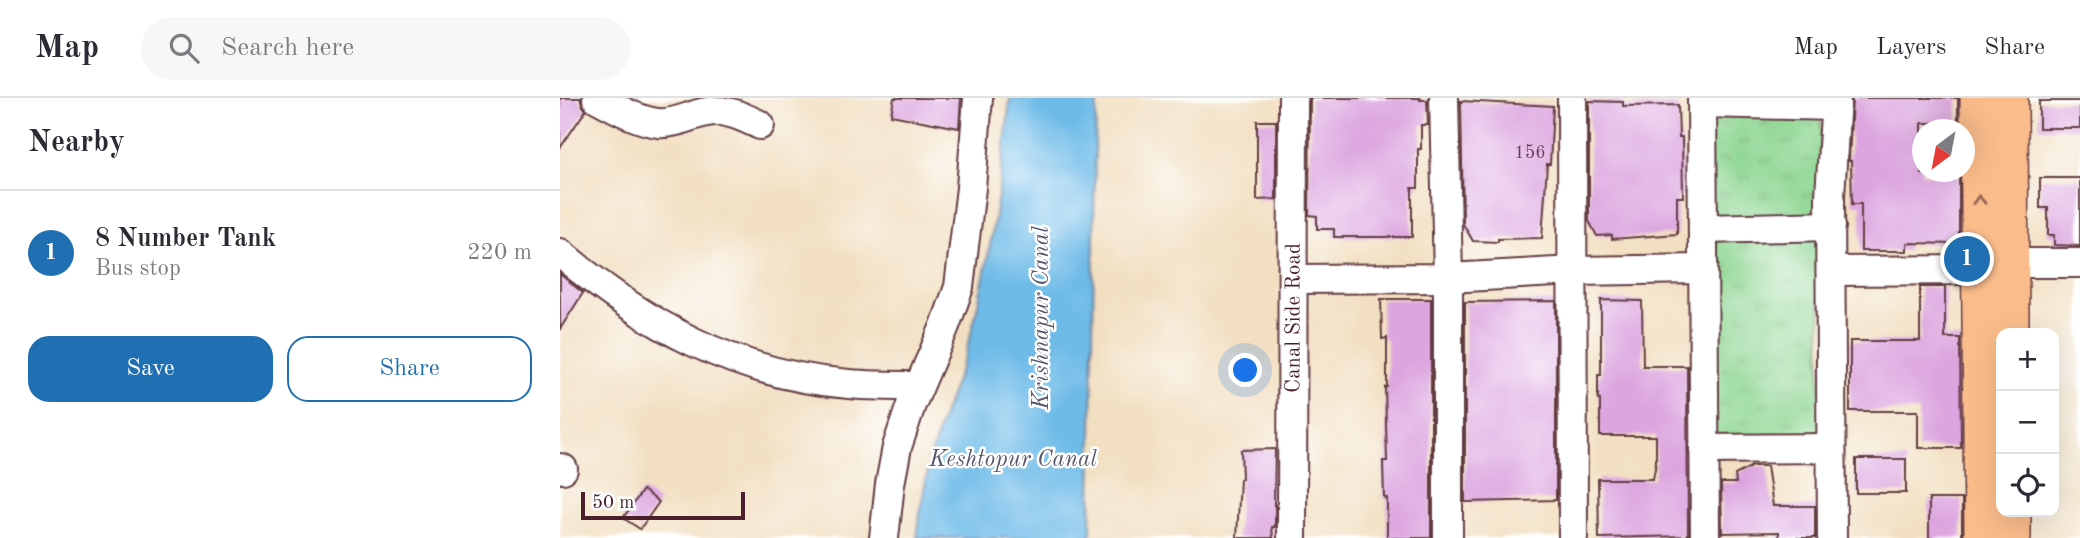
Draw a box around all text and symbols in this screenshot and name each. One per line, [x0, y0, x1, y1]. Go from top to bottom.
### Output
search box [141, 17, 631, 80]
icon: search [165, 29, 203, 67]
text: Map [35, 32, 99, 65]
text: Search here [221, 35, 354, 61]
text: Map [1794, 36, 1838, 60]
text: Layers [1876, 36, 1946, 60]
text: Share [1984, 36, 2045, 60]
north arrow [1912, 119, 1975, 182]
text: Nearby [28, 128, 125, 158]
house number: 156 [1514, 144, 1546, 162]
one-way arrow [1972, 195, 1987, 206]
text: 8 Number Tank [95, 226, 276, 252]
water label: Krishnapur Canal [1030, 226, 1054, 411]
pin: 1 [1944, 233, 1990, 285]
text: 1 [44, 241, 58, 264]
text: 220 m [467, 241, 532, 264]
street label: Canal Side Road [1283, 243, 1305, 393]
text: Bus stop [95, 257, 181, 280]
map controls [1996, 328, 2059, 517]
button: + [1996, 328, 2059, 391]
button: Save [28, 336, 273, 402]
button: Share [287, 336, 532, 402]
your location [1228, 353, 1262, 387]
button: − [1996, 391, 2059, 454]
water label: Keshtopur Canal [928, 448, 1097, 472]
button: locate [1996, 454, 2059, 517]
scale bar [581, 489, 746, 521]
text: 50 m [592, 494, 634, 513]

